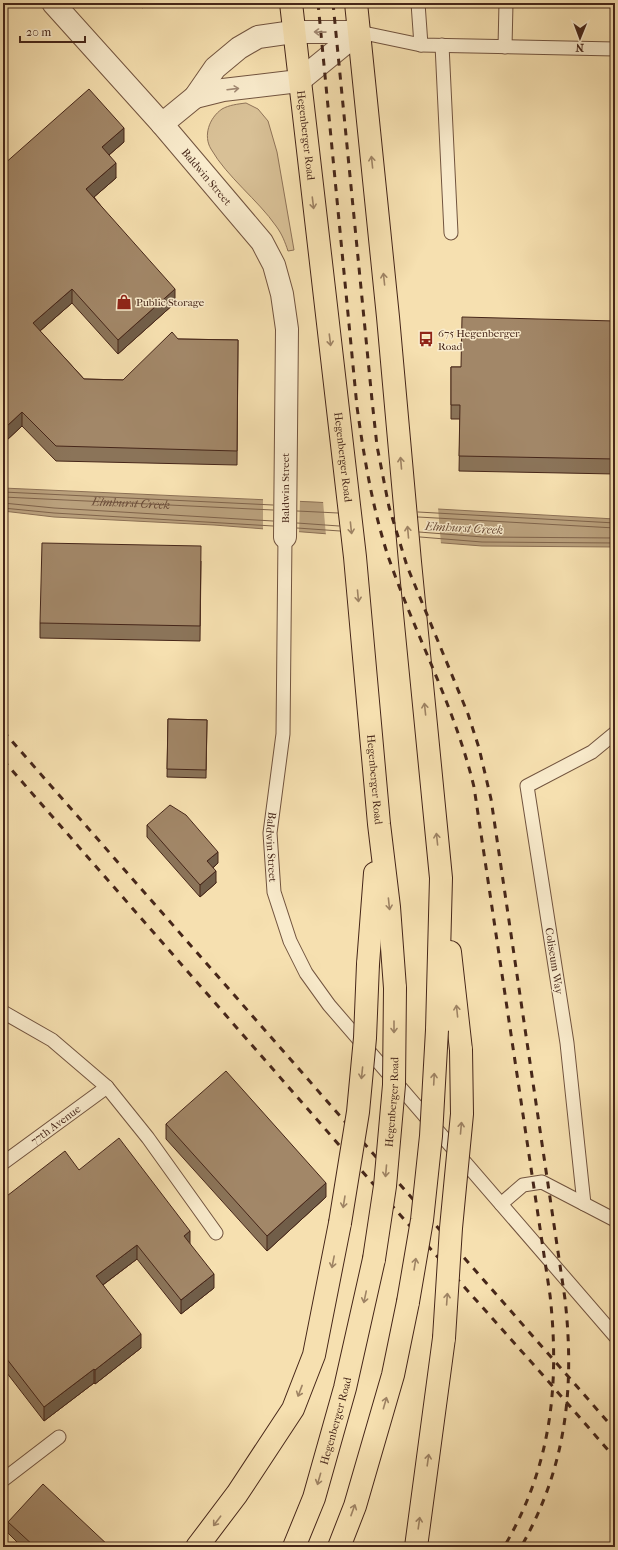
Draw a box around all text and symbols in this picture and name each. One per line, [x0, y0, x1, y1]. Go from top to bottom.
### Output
scale bar [20, 18, 85, 44]
north arrow [560, 18, 600, 58]
text: 20 m [26, 25, 51, 39]
one-way arrow [314, 28, 327, 36]
text: N [575, 41, 584, 54]
one-way arrow [226, 85, 239, 93]
street label: Hegenberger Road [295, 89, 318, 182]
street label: Baldwin Street [179, 146, 234, 208]
one-way arrow [369, 156, 376, 169]
one-way arrow [310, 196, 317, 209]
one-way arrow [381, 273, 388, 286]
shop icon: Public Storage [115, 293, 133, 311]
place label: Public Storage [136, 296, 205, 309]
place label: 675 Hegenberger Road [438, 327, 520, 353]
bus stop icon: 675 Hegenberger Road [417, 330, 435, 348]
one-way arrow [326, 333, 333, 346]
street label: Hegenberger Road [332, 411, 355, 504]
street label: Baldwin Street [279, 453, 292, 523]
one-way arrow [398, 457, 405, 470]
water label: Elmhurst Creek [90, 494, 170, 512]
water label: Elmhurst Creek [424, 519, 503, 537]
one-way arrow [348, 521, 355, 534]
one-way arrow [404, 526, 411, 539]
one-way arrow [355, 589, 362, 602]
one-way arrow [421, 703, 428, 716]
street label: Hegenberger Road [364, 734, 386, 826]
street label: Baldwin Street [263, 811, 280, 883]
one-way arrow [434, 833, 441, 846]
one-way arrow [385, 897, 392, 910]
street label: Coliseum Way [542, 927, 566, 996]
one-way arrow [454, 1005, 461, 1018]
one-way arrow [390, 1020, 398, 1033]
street label: Hegenberger Road [382, 1056, 401, 1148]
one-way arrow [358, 1066, 365, 1079]
one-way arrow [430, 1073, 438, 1086]
street label: 77th Avenue [28, 1102, 83, 1147]
one-way arrow [457, 1121, 464, 1134]
one-way arrow [383, 1164, 390, 1177]
one-way arrow [339, 1195, 347, 1208]
one-way arrow [328, 1255, 336, 1268]
one-way arrow [411, 1258, 419, 1271]
one-way arrow [361, 1290, 369, 1303]
one-way arrow [443, 1293, 450, 1306]
street label: Hegenberger Road [317, 1375, 354, 1466]
one-way arrow [296, 1385, 304, 1397]
one-way arrow [382, 1397, 389, 1410]
one-way arrow [424, 1454, 432, 1467]
one-way arrow [315, 1473, 322, 1486]
one-way arrow [350, 1504, 357, 1517]
one-way arrow [213, 1515, 221, 1526]
one-way arrow [415, 1517, 423, 1530]

